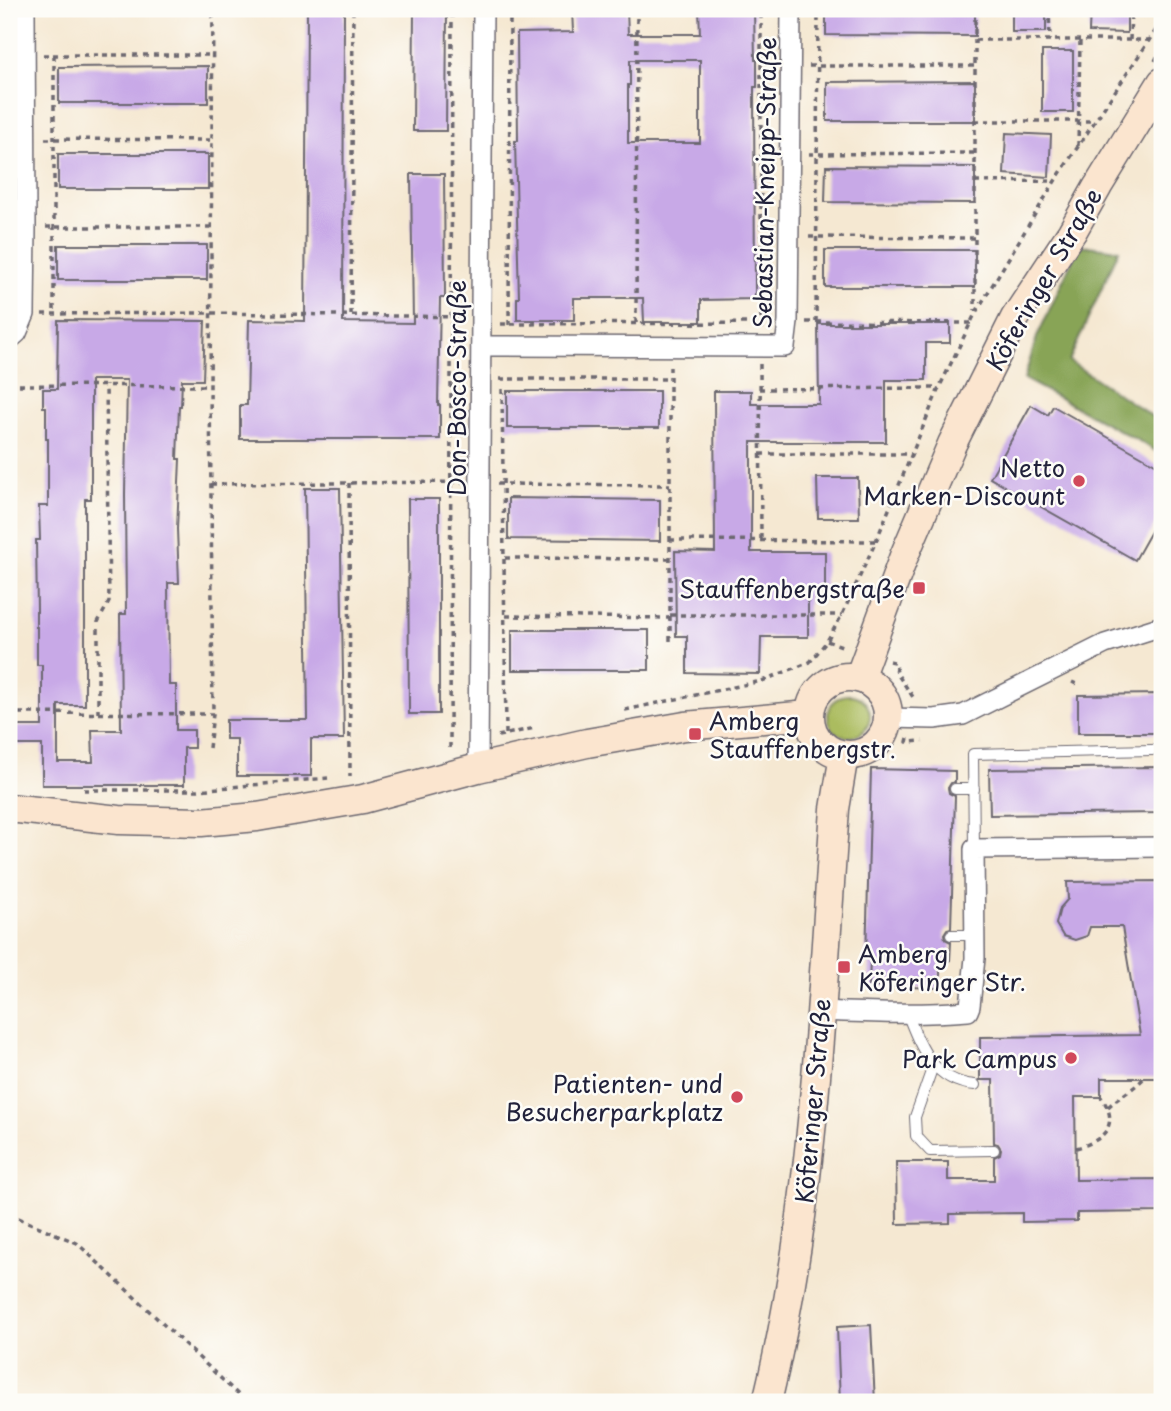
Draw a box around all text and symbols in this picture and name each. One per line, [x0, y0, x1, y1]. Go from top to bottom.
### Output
street label: Sebastian-Kneipp-Straße [743, 37, 785, 329]
street label: Köferinger Straße [976, 181, 1110, 377]
street label: Don-Bosco-Straße [438, 280, 474, 496]
place label: Netto Marken-Discount [864, 449, 1065, 513]
marker: Netto Marken-Discount [1071, 473, 1087, 489]
place label: Stauffenbergstraße [679, 570, 905, 606]
marker: Stauffenbergstraße [911, 580, 927, 596]
place label: Amberg Stauffenbergstr. [709, 702, 896, 766]
marker: Amberg Stauffenbergstr. [687, 726, 703, 742]
place label: Amberg Köferinger Str. [858, 935, 1026, 999]
marker: Amberg Köferinger Str. [836, 959, 852, 975]
street label: Köferinger Straße [785, 997, 839, 1205]
place label: Park Campus [902, 1040, 1057, 1076]
marker: Park Campus [1063, 1050, 1079, 1066]
place label: Patienten- und Besucherparkplatz [506, 1065, 723, 1129]
marker: Patienten- und Besucherparkplatz [729, 1089, 745, 1105]

